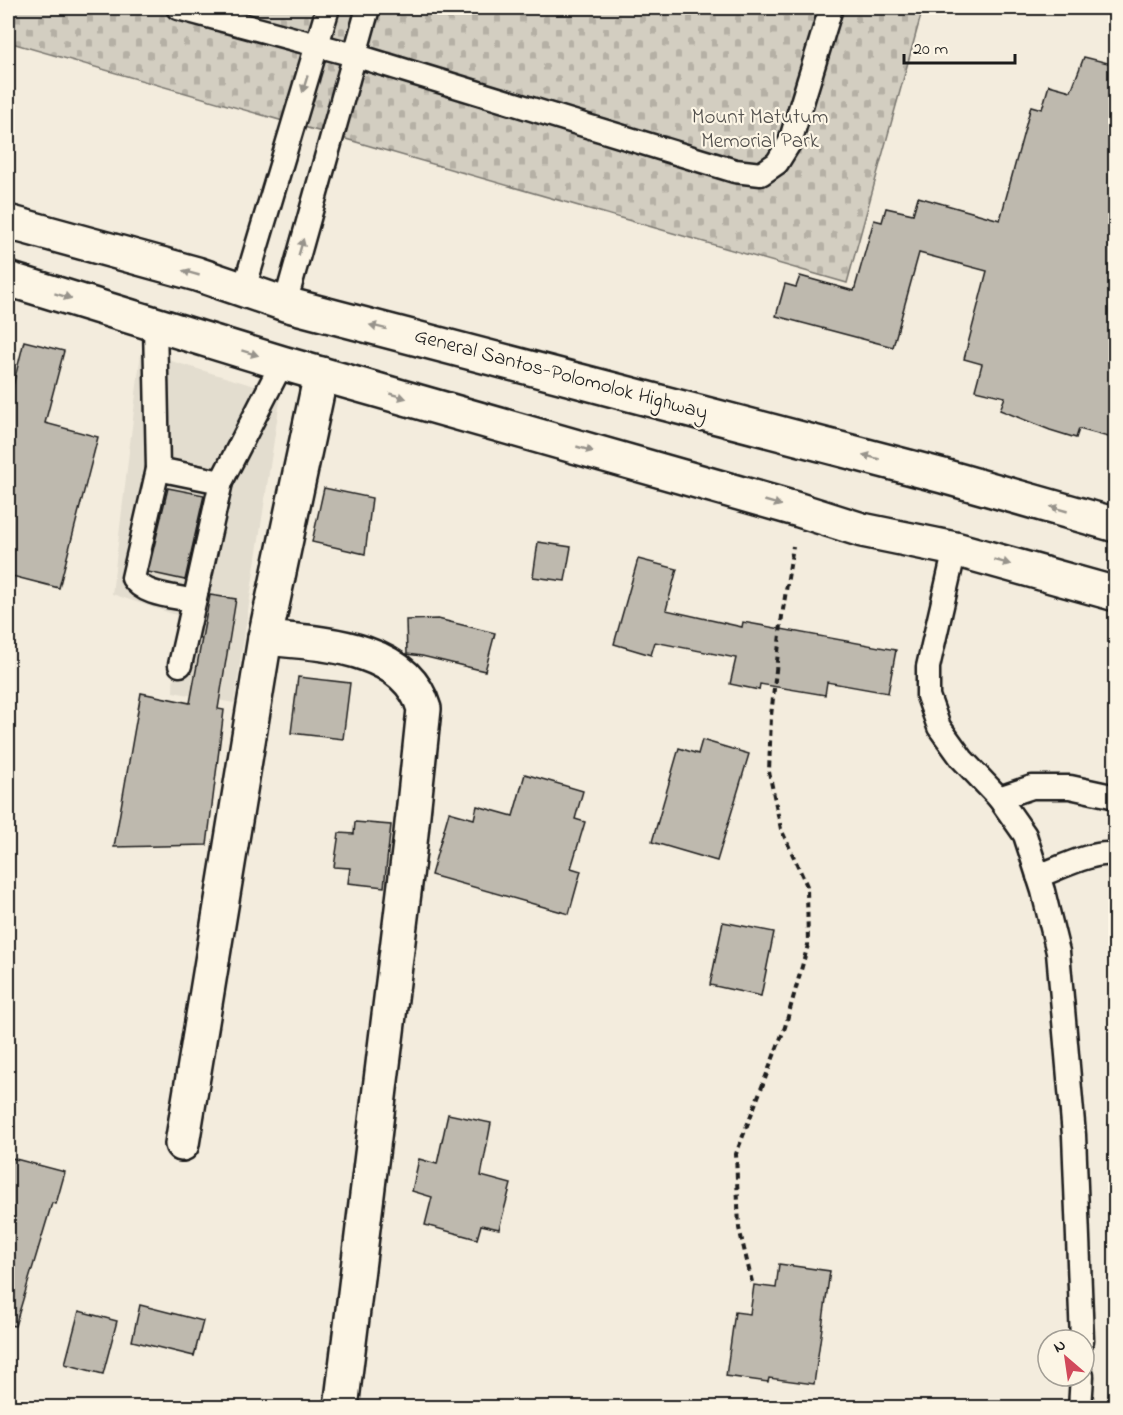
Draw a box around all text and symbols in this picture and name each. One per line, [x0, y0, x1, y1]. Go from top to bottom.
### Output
scale bar [904, 27, 1015, 65]
text: 20 m [913, 37, 948, 63]
one-way arrow [300, 75, 309, 93]
park label: Mount Matutum Memorial Park [692, 103, 828, 157]
one-way arrow [297, 238, 306, 256]
one-way arrow [182, 268, 200, 277]
one-way arrow [54, 292, 72, 301]
street label: General Santos-Polomolok Highway [410, 321, 711, 431]
one-way arrow [369, 322, 387, 332]
one-way arrow [241, 349, 259, 358]
one-way arrow [389, 392, 407, 401]
one-way arrow [576, 445, 594, 454]
one-way arrow [862, 452, 880, 462]
one-way arrow [764, 499, 782, 508]
one-way arrow [1050, 504, 1068, 513]
one-way arrow [993, 558, 1011, 567]
north arrow [1036, 1328, 1096, 1388]
text: N [1049, 1333, 1070, 1360]

